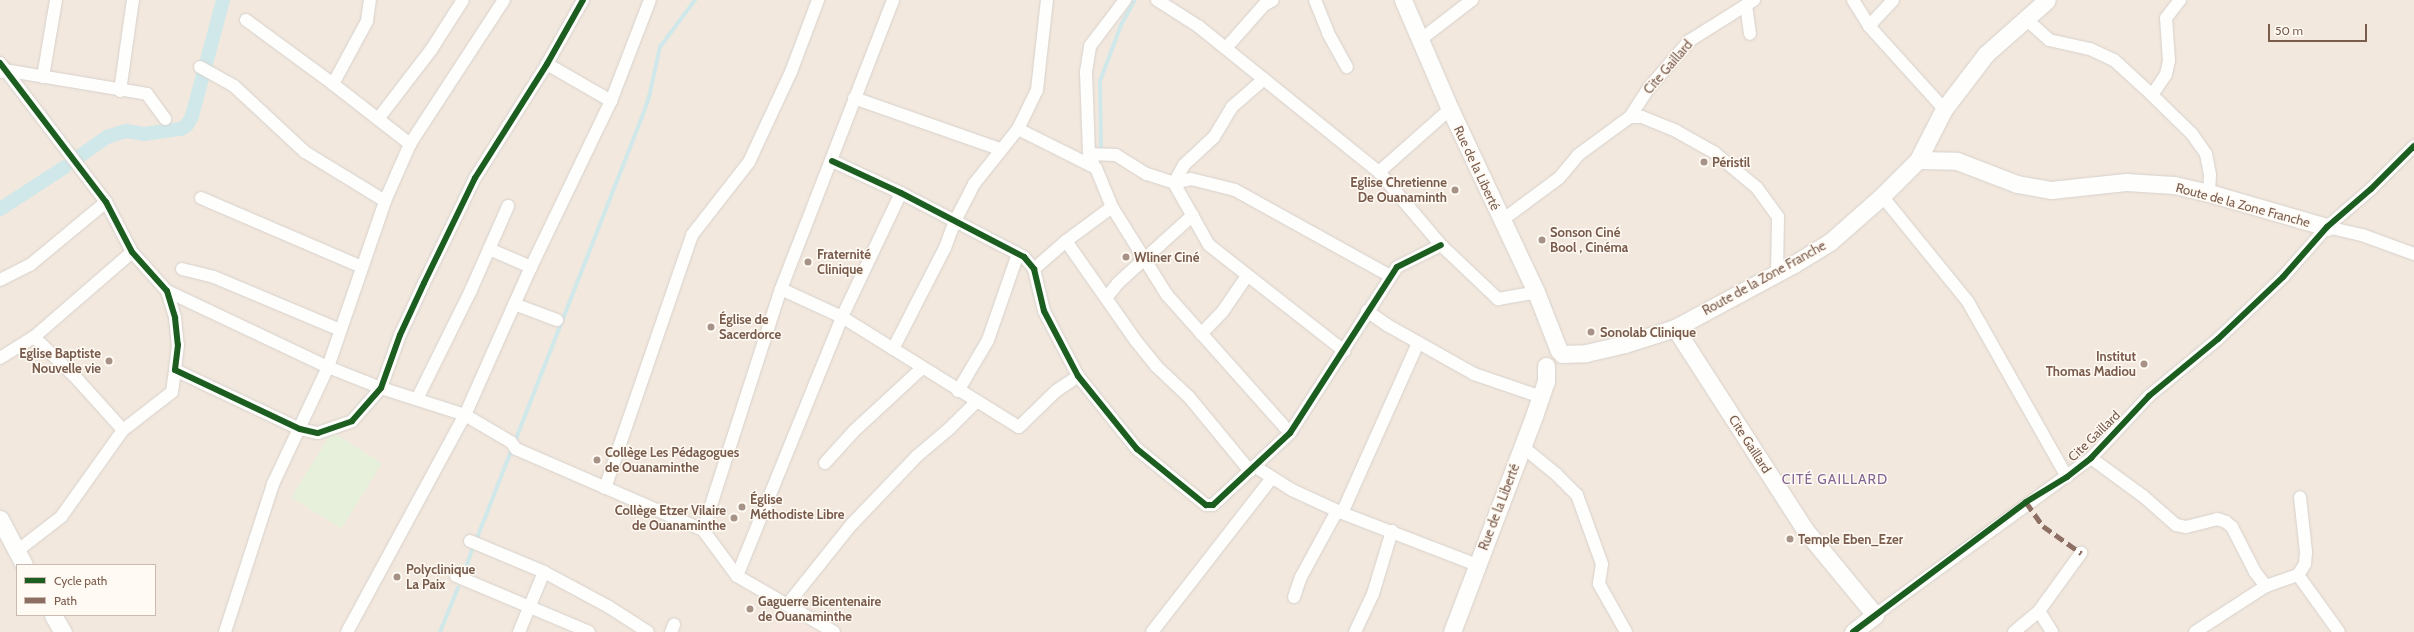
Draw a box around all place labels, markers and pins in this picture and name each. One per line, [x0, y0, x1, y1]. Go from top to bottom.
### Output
place label: Péristil [1712, 154, 1750, 170]
marker: Péristil [1699, 157, 1709, 167]
place label: Eglise Chretienne De Ouanaminth [1350, 175, 1447, 206]
marker: Eglise Chretienne De Ouanaminth [1450, 185, 1460, 195]
place label: Sonson Ciné Bool , Cinéma [1550, 225, 1628, 256]
marker: Sonson Ciné Bool , Cinéma [1537, 235, 1547, 245]
place label: Fraternité Clinique [817, 247, 871, 278]
place label: Wliner Ciné [1134, 249, 1199, 265]
marker: Wliner Ciné [1121, 252, 1131, 262]
marker: Fraternité Clinique [802, 256, 814, 268]
place label: Église de Sacerdorce [719, 312, 781, 343]
marker: Église de Sacerdorce [706, 322, 716, 332]
place label: Sonolab Clinique [1600, 324, 1696, 340]
marker: Sonolab Clinique [1585, 326, 1597, 338]
place label: Eglise Baptiste Nouvelle vie [19, 346, 101, 377]
place label: Institut Thomas Madiou [2046, 349, 2136, 380]
marker: Eglise Baptiste Nouvelle vie [104, 356, 114, 366]
marker: Institut Thomas Madiou [2139, 359, 2149, 369]
place label: Collège Les Pédagogues de Ouanaminthe [605, 445, 739, 476]
marker: Collège Les Pédagogues de Ouanaminthe [592, 455, 602, 465]
place label: Église Méthodiste Libre [750, 492, 844, 523]
marker: Église Méthodiste Libre [737, 502, 747, 512]
place label: Collège Etzer Vilaire de Ouanaminthe [615, 503, 726, 534]
marker: Collège Etzer Vilaire de Ouanaminthe [729, 513, 739, 523]
place label: Temple Eben_Ezer [1798, 531, 1903, 547]
marker: Temple Eben_Ezer [1785, 534, 1795, 544]
place label: Polyclinique La Paix [406, 562, 475, 593]
marker: Polyclinique La Paix [391, 571, 403, 583]
place label: Gaguerre Bicentenaire de Ouanaminthe [758, 594, 881, 625]
marker: Gaguerre Bicentenaire de Ouanaminthe [745, 604, 755, 614]

